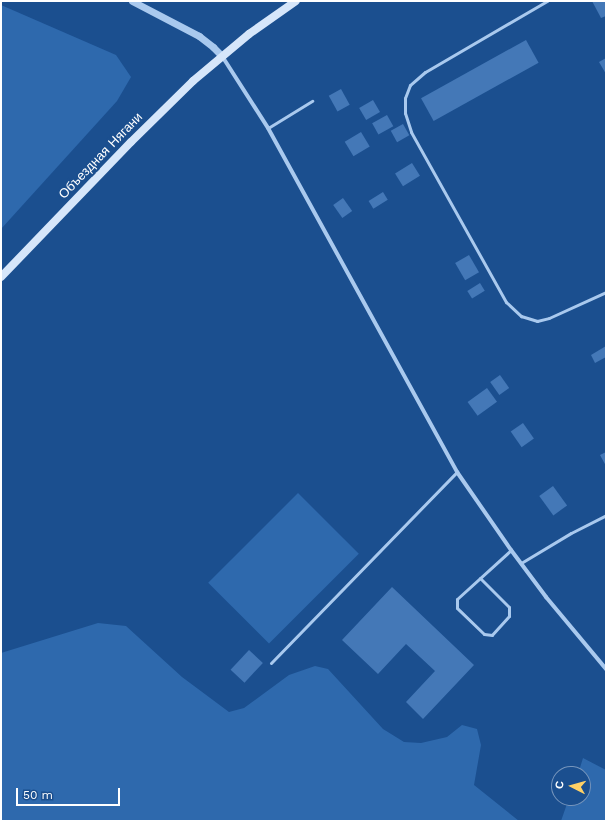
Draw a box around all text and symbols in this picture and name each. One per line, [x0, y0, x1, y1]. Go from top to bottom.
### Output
street label: Объездная Нягани [56, 110, 146, 202]
north arrow [551, 766, 591, 806]
scale bar [18, 780, 122, 806]
text: С [553, 780, 566, 789]
text: 50 m [23, 788, 53, 802]

